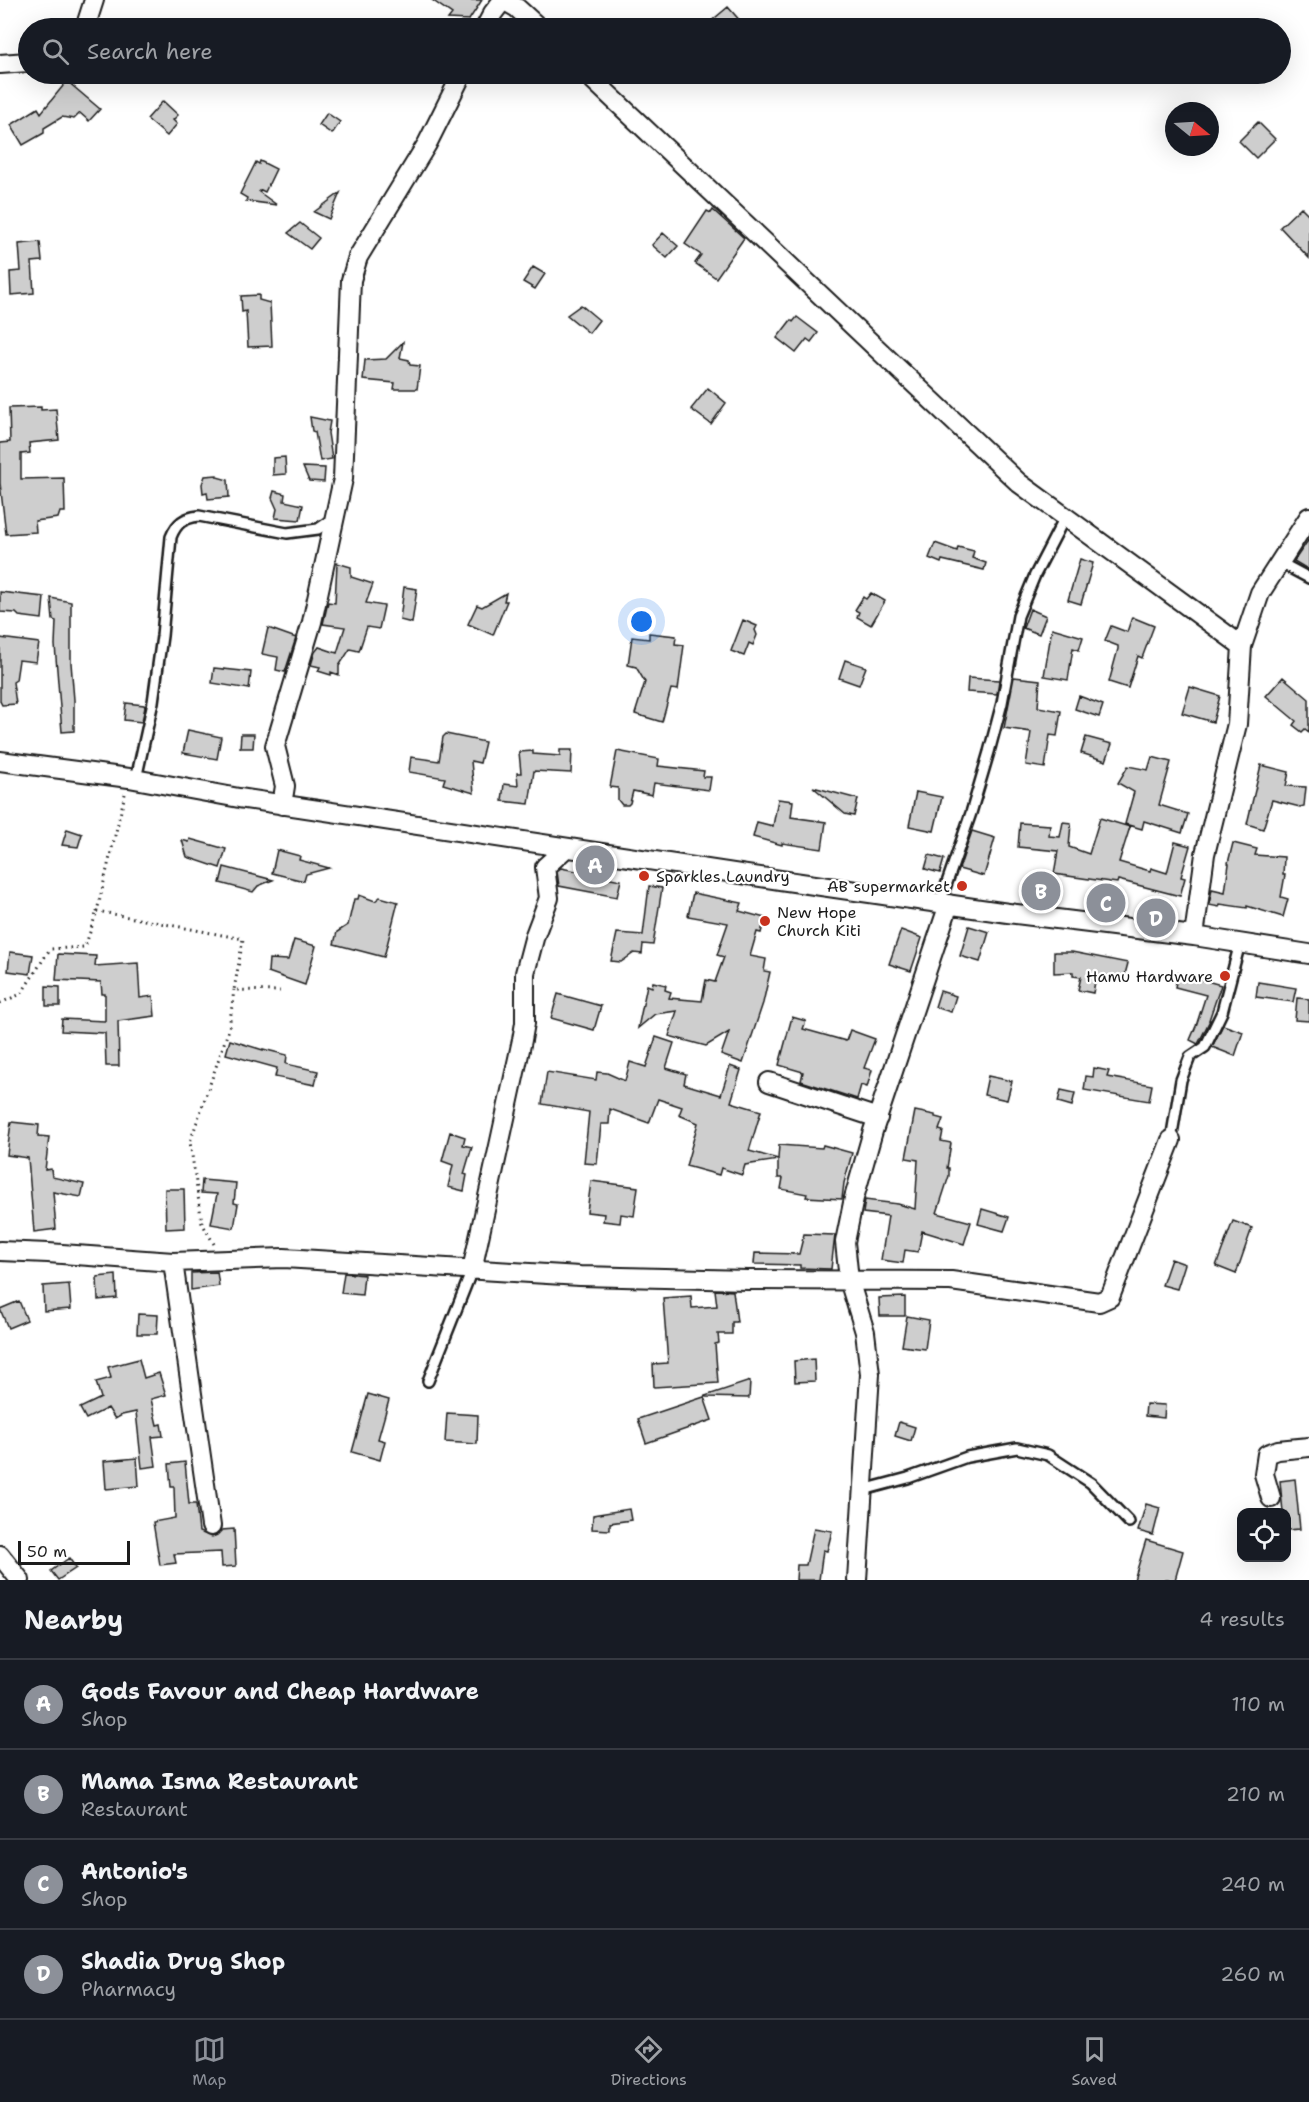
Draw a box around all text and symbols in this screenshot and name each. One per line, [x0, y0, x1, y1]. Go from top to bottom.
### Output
search box [18, 18, 1291, 84]
icon: search [39, 35, 72, 68]
text: Search here [87, 37, 213, 66]
north arrow [1165, 102, 1219, 156]
your location [627, 607, 656, 636]
pin: A [576, 842, 614, 888]
place label: Sparkles Laundry [656, 866, 790, 887]
pin: B [1022, 868, 1060, 914]
marker: Sparkles Laundry [637, 869, 651, 883]
place label: AB supermarket [827, 876, 950, 897]
marker: AB supermarket [955, 879, 969, 893]
pin: C [1086, 880, 1126, 926]
pin: D [1136, 896, 1176, 940]
place label: New Hope Church Kiti [777, 902, 861, 941]
marker: New Hope Church Kiti [758, 914, 772, 928]
place label: Hamu Hardware [1086, 966, 1213, 987]
marker: Hamu Hardware [1218, 969, 1232, 983]
map controls [1237, 1508, 1291, 1562]
button: locate [1237, 1508, 1291, 1562]
scale bar [18, 1538, 130, 1566]
text: 50 m [27, 1541, 67, 1562]
text: Nearby [24, 1602, 123, 1637]
text: 4 results [1199, 1606, 1285, 1632]
text: Gods Favour and Cheap Hardware [81, 1677, 479, 1706]
text: A [36, 1691, 51, 1717]
text: 110 m [1231, 1691, 1285, 1717]
text: Shop [81, 1706, 128, 1732]
text: Mama Isma Restaurant [81, 1767, 358, 1796]
text: B [37, 1781, 50, 1807]
text: 210 m [1226, 1781, 1285, 1807]
text: Restaurant [81, 1796, 188, 1822]
text: Antonio's [81, 1857, 188, 1886]
text: C [37, 1871, 50, 1897]
text: 240 m [1220, 1871, 1285, 1897]
text: Shop [81, 1886, 128, 1912]
text: Shadia Drug Shop [81, 1947, 285, 1976]
text: D [36, 1961, 51, 1987]
text: 260 m [1220, 1961, 1285, 1987]
text: Pharmacy [81, 1976, 176, 2002]
tab: Map [192, 2033, 226, 2090]
tab: Directions [611, 2033, 687, 2090]
tab: Saved [1071, 2033, 1117, 2090]

